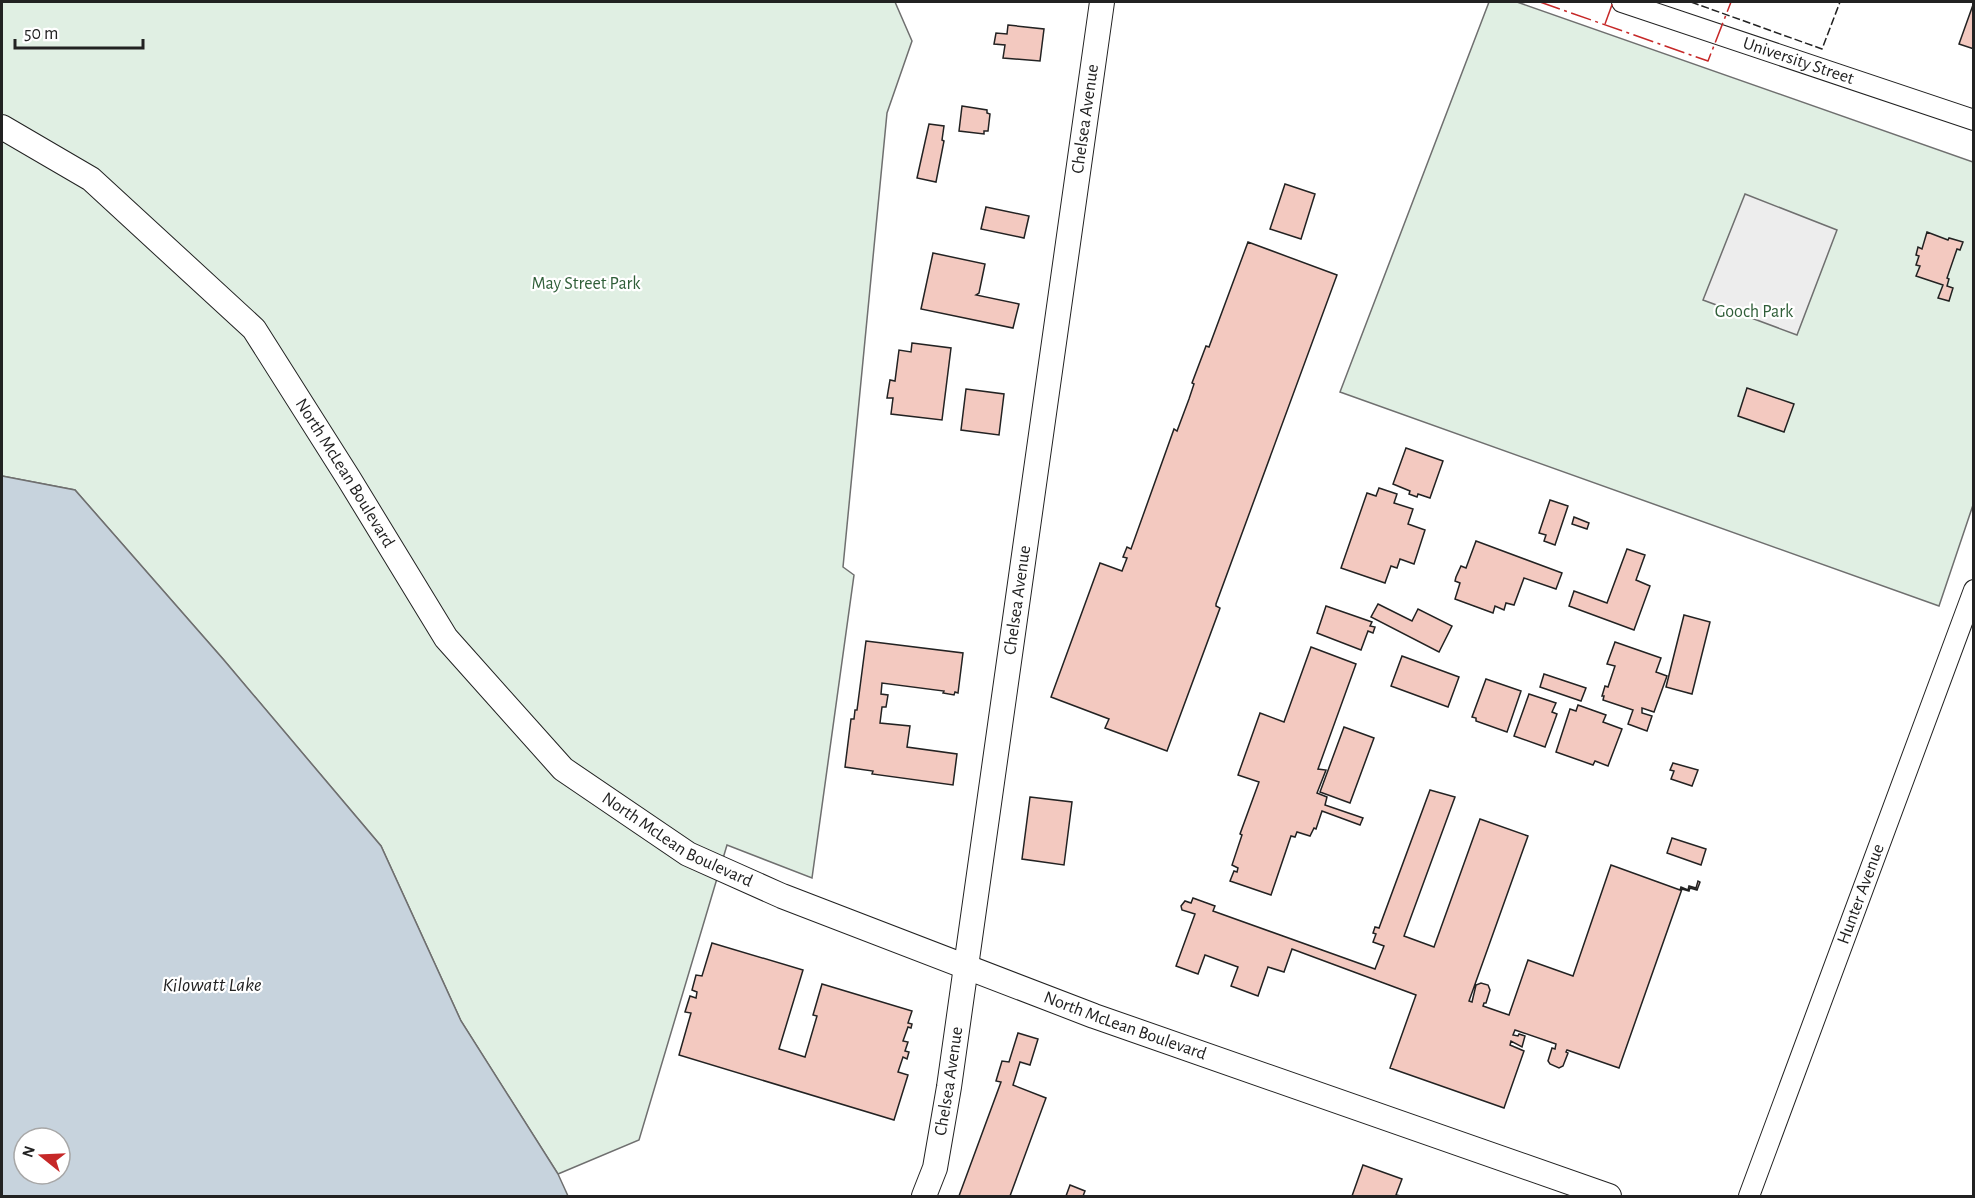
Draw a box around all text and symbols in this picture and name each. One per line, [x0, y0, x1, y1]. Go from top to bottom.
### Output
scale bar [15, 12, 142, 50]
text: 50 m [24, 25, 58, 43]
street label: University Street [1741, 34, 1856, 88]
street label: Chelsea Avenue [1069, 63, 1102, 175]
park label: May Street Park [531, 275, 641, 293]
park label: Gooch Park [1715, 303, 1794, 321]
street label: North McLean Boulevard [292, 396, 398, 551]
street label: Chelsea Avenue [1001, 544, 1034, 656]
street label: North McLean Boulevard [599, 789, 755, 891]
street label: Hunter Avenue [1834, 842, 1888, 947]
water label: Kilowatt Lake [162, 975, 262, 995]
street label: North McLean Boulevard [1041, 988, 1209, 1064]
street label: Chelsea Avenue [932, 1025, 966, 1137]
north arrow [12, 1126, 72, 1186]
text: N [19, 1144, 38, 1159]

